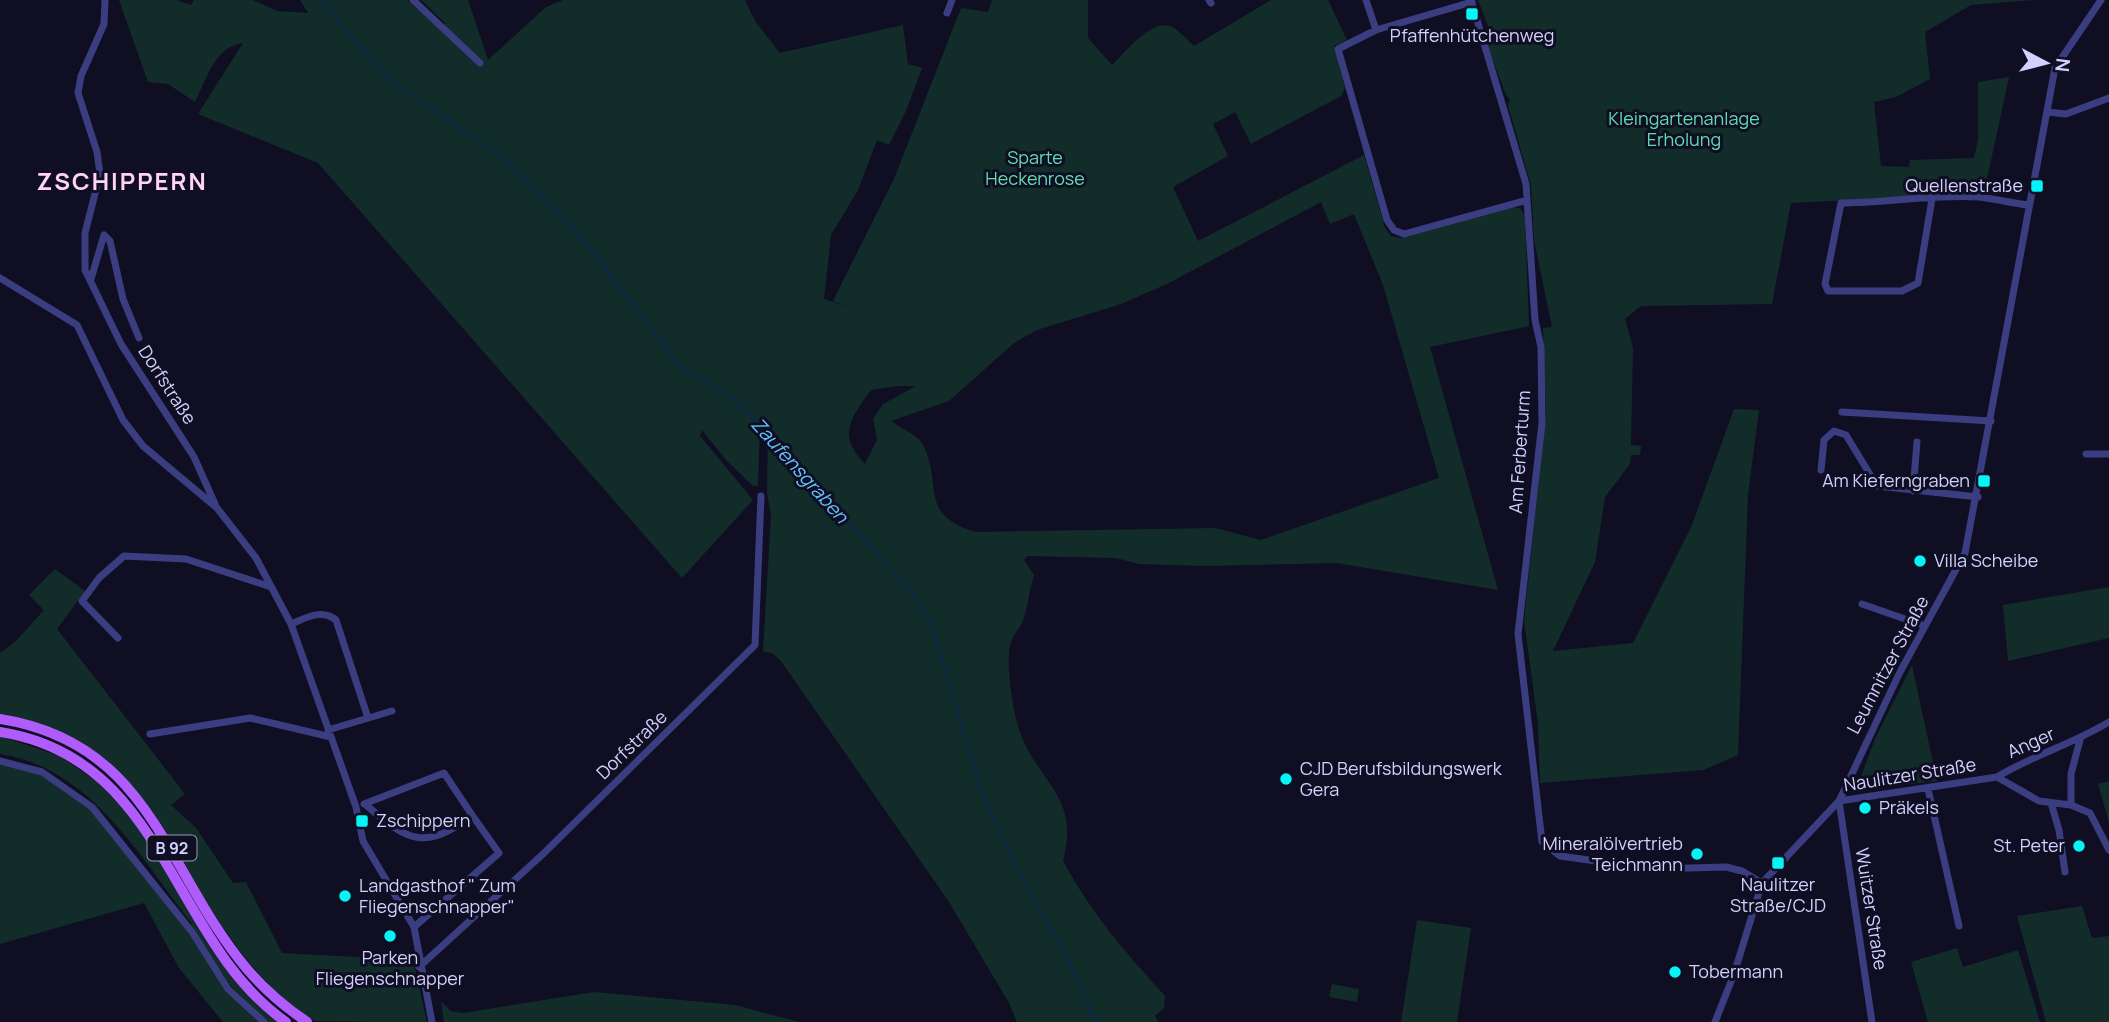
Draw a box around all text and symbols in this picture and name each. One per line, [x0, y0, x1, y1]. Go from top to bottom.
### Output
marker: Pfaffenhütchenweg [1464, 6, 1480, 22]
place label: Pfaffenhütchenweg [1390, 23, 1554, 47]
north arrow [2011, 28, 2081, 98]
text: N [2049, 57, 2077, 73]
park label: Kleingartenanlage Erholung [1608, 106, 1760, 151]
park label: Sparte Heckenrose [985, 145, 1085, 190]
district label: ZSCHIPPERN [36, 164, 208, 197]
place label: Quellenstraße [1905, 173, 2023, 197]
marker: Quellenstraße [2029, 178, 2045, 194]
street label: Dorfstraße [133, 340, 202, 429]
street label: Am Ferberturm [1503, 390, 1535, 514]
water label: Zaufensgraben [746, 412, 855, 529]
place label: Am Kieferngraben [1822, 468, 1970, 492]
marker: Am Kieferngraben [1976, 473, 1992, 489]
place label: Villa Scheibe [1934, 548, 2038, 572]
marker: Villa Scheibe [1912, 553, 1928, 569]
street label: Leumnitzer Straße [1841, 591, 1934, 738]
street label: Dorfstraße [591, 704, 672, 784]
street label: Anger [2003, 721, 2059, 763]
street label: Naulitzer Straße [1842, 752, 1978, 796]
place label: CJD Berufsbildungswerk Gera [1300, 756, 1503, 801]
marker: CJD Berufsbildungswerk Gera [1278, 771, 1294, 787]
place label: Präkels [1879, 795, 1939, 819]
marker: Präkels [1857, 800, 1873, 816]
place label: Zschippern [376, 808, 470, 832]
marker: Zschippern [354, 813, 370, 829]
place label: Mineralölvertrieb Teichmann [1542, 831, 1683, 876]
place label: St. Peter [1993, 833, 2066, 857]
road number: B 92 [148, 835, 196, 860]
marker: St. Peter [2071, 838, 2087, 854]
marker: Mineralölvertrieb Teichmann [1689, 846, 1705, 862]
street label: Wuitzer Straße [1850, 846, 1894, 972]
marker: Naulitzer Straße/CJD [1770, 855, 1786, 871]
place label: Naulitzer Straße/CJD [1730, 872, 1826, 917]
place label: Landgasthof " Zum Fliegenschnapper" [359, 873, 516, 918]
marker: Landgasthof " Zum Fliegenschnapper" [337, 888, 353, 904]
marker: Parken Fliegenschnapper [382, 928, 398, 944]
place label: Parken Fliegenschnapper [316, 945, 465, 990]
place label: Tobermann [1689, 959, 1783, 983]
marker: Tobermann [1667, 964, 1683, 980]

